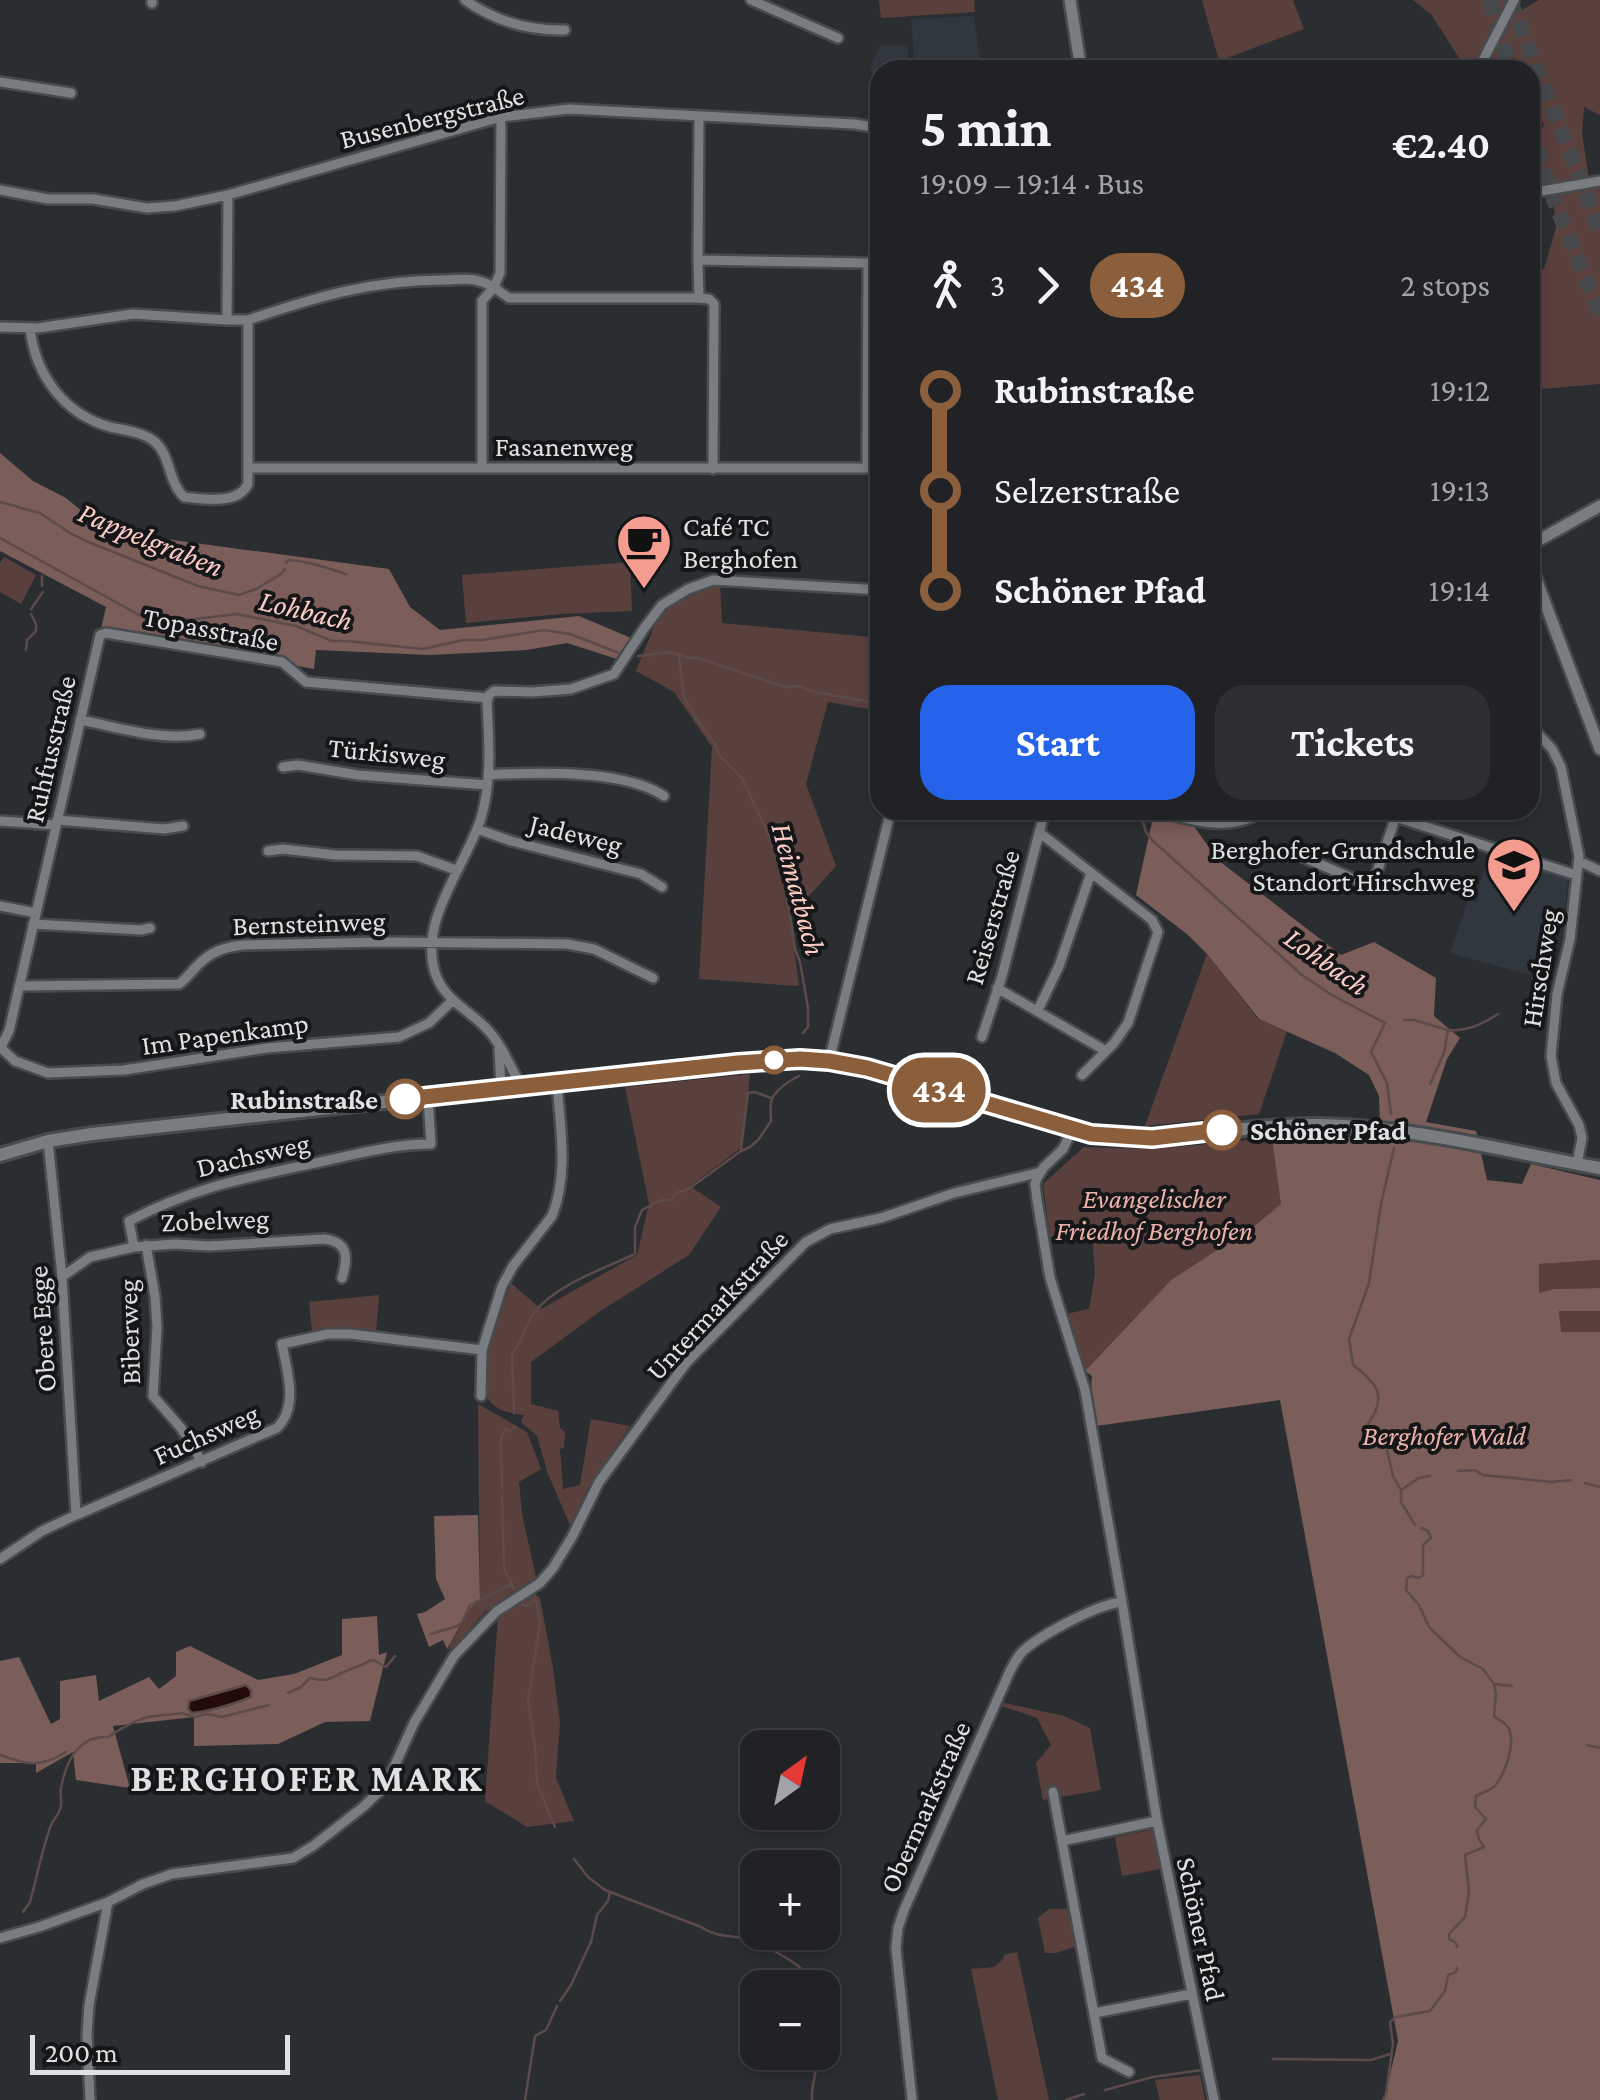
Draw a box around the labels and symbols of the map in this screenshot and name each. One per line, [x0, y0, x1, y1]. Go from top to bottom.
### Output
street label: Busenbergstraße [337, 79, 527, 155]
street label: Fasanenweg [495, 431, 634, 462]
water label: Pappelgraben [74, 495, 228, 584]
place label: Café TC Berghofen [683, 511, 798, 574]
cafe icon: Café TC Berghofen [614, 512, 674, 591]
water label: Lohbach [256, 583, 356, 637]
street label: Topasstraße [141, 601, 281, 657]
street label: Ruhfusstraße [18, 673, 82, 825]
street label: Türkisweg [327, 731, 447, 775]
street label: Jadeweg [524, 807, 626, 861]
water label: Heimatbach [765, 819, 833, 959]
place label: Berghofer-Grundschule Standort Hirschweg [1210, 834, 1475, 897]
school or university icon: Berghofer-Grundschule Standort Hirschweg [1484, 835, 1544, 914]
street label: Reiserstraße [958, 846, 1026, 988]
street label: Bernsteinweg [232, 905, 387, 941]
street label: Hirschweg [1515, 906, 1565, 1029]
water label: Lohbach [1279, 920, 1375, 1002]
street label: Im Papenkamp [140, 1007, 310, 1061]
unlabelled marker [761, 1047, 787, 1073]
line badge: 434 [882, 1058, 996, 1122]
marker: Rubinstraße [386, 1080, 424, 1118]
place label: Rubinstraße [230, 1084, 378, 1115]
marker: Schöner Pfad [1203, 1111, 1241, 1149]
place label: Schöner Pfad [1250, 1115, 1407, 1146]
street label: Dachsweg [193, 1127, 313, 1183]
park label: Evangelischer Friedhof Berghofen [1055, 1183, 1253, 1246]
street label: Zobelweg [160, 1203, 270, 1237]
street label: Untermarkstraße [640, 1224, 794, 1386]
street label: Obere Egge [22, 1265, 62, 1393]
street label: Biberweg [112, 1278, 146, 1385]
street label: Fuchsweg [149, 1397, 264, 1471]
park label: Berghofer Wald [1362, 1420, 1527, 1451]
street label: Obermarkstraße [873, 1716, 977, 1898]
north arrow [740, 1730, 840, 1830]
district label: BERGHOFER MARK [130, 1757, 484, 1799]
street label: Schöner Pfad [1171, 1854, 1231, 2004]
scale bar [30, 2030, 290, 2074]

